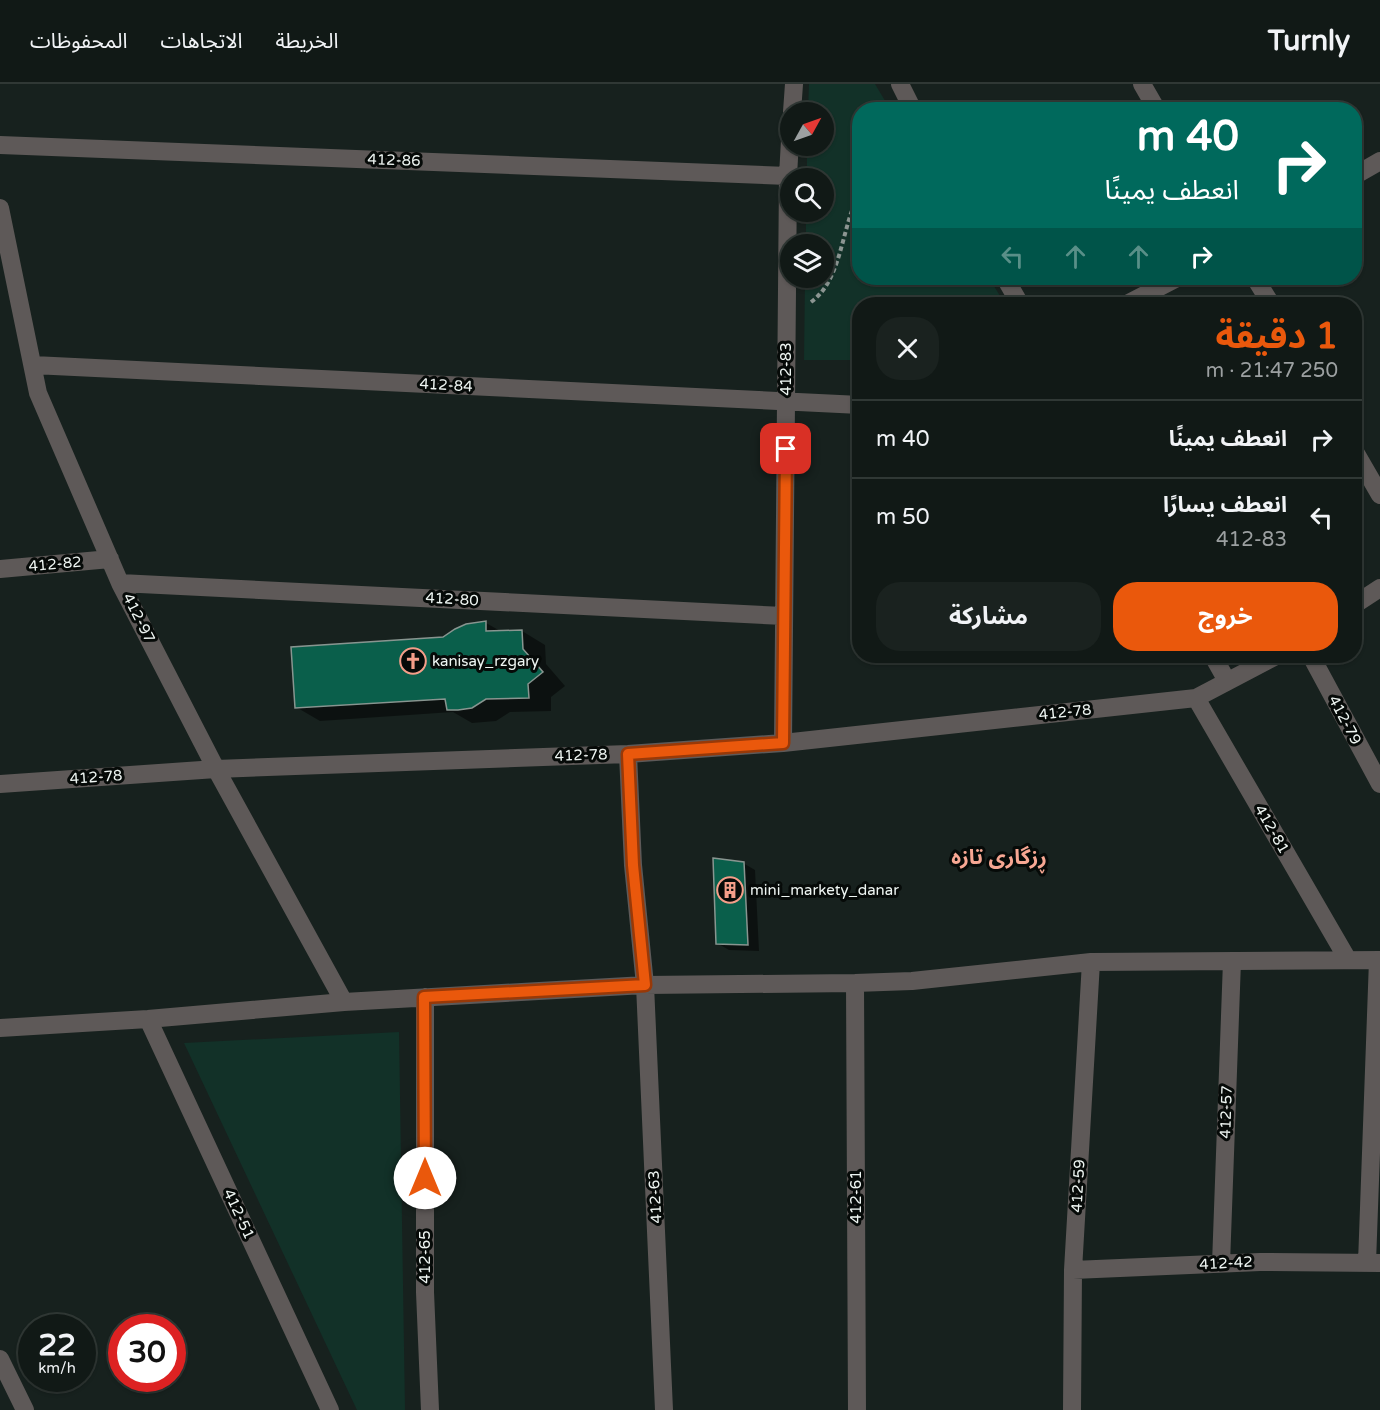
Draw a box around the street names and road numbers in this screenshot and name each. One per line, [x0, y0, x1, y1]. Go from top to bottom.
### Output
street label: 412-86 [367, 150, 421, 170]
street label: 412-83 [777, 342, 795, 396]
street label: 412-84 [419, 375, 473, 395]
street label: 412-82 [28, 553, 82, 575]
street label: 412-80 [425, 589, 479, 609]
street label: 412-97 [119, 590, 159, 646]
street label: 412-79 [1325, 692, 1365, 748]
street label: 412-78 [1038, 700, 1092, 724]
street label: 412-78 [554, 745, 608, 765]
street label: 412-78 [69, 766, 123, 788]
street label: 412-81 [1251, 801, 1293, 857]
street label: 412-57 [1216, 1085, 1236, 1139]
street label: 412-59 [1068, 1159, 1088, 1213]
street label: 412-63 [645, 1170, 665, 1224]
street label: 412-61 [847, 1170, 865, 1224]
street label: 412-51 [220, 1186, 258, 1242]
street label: 412-65 [416, 1230, 434, 1284]
street label: 412-42 [1199, 1253, 1253, 1273]

